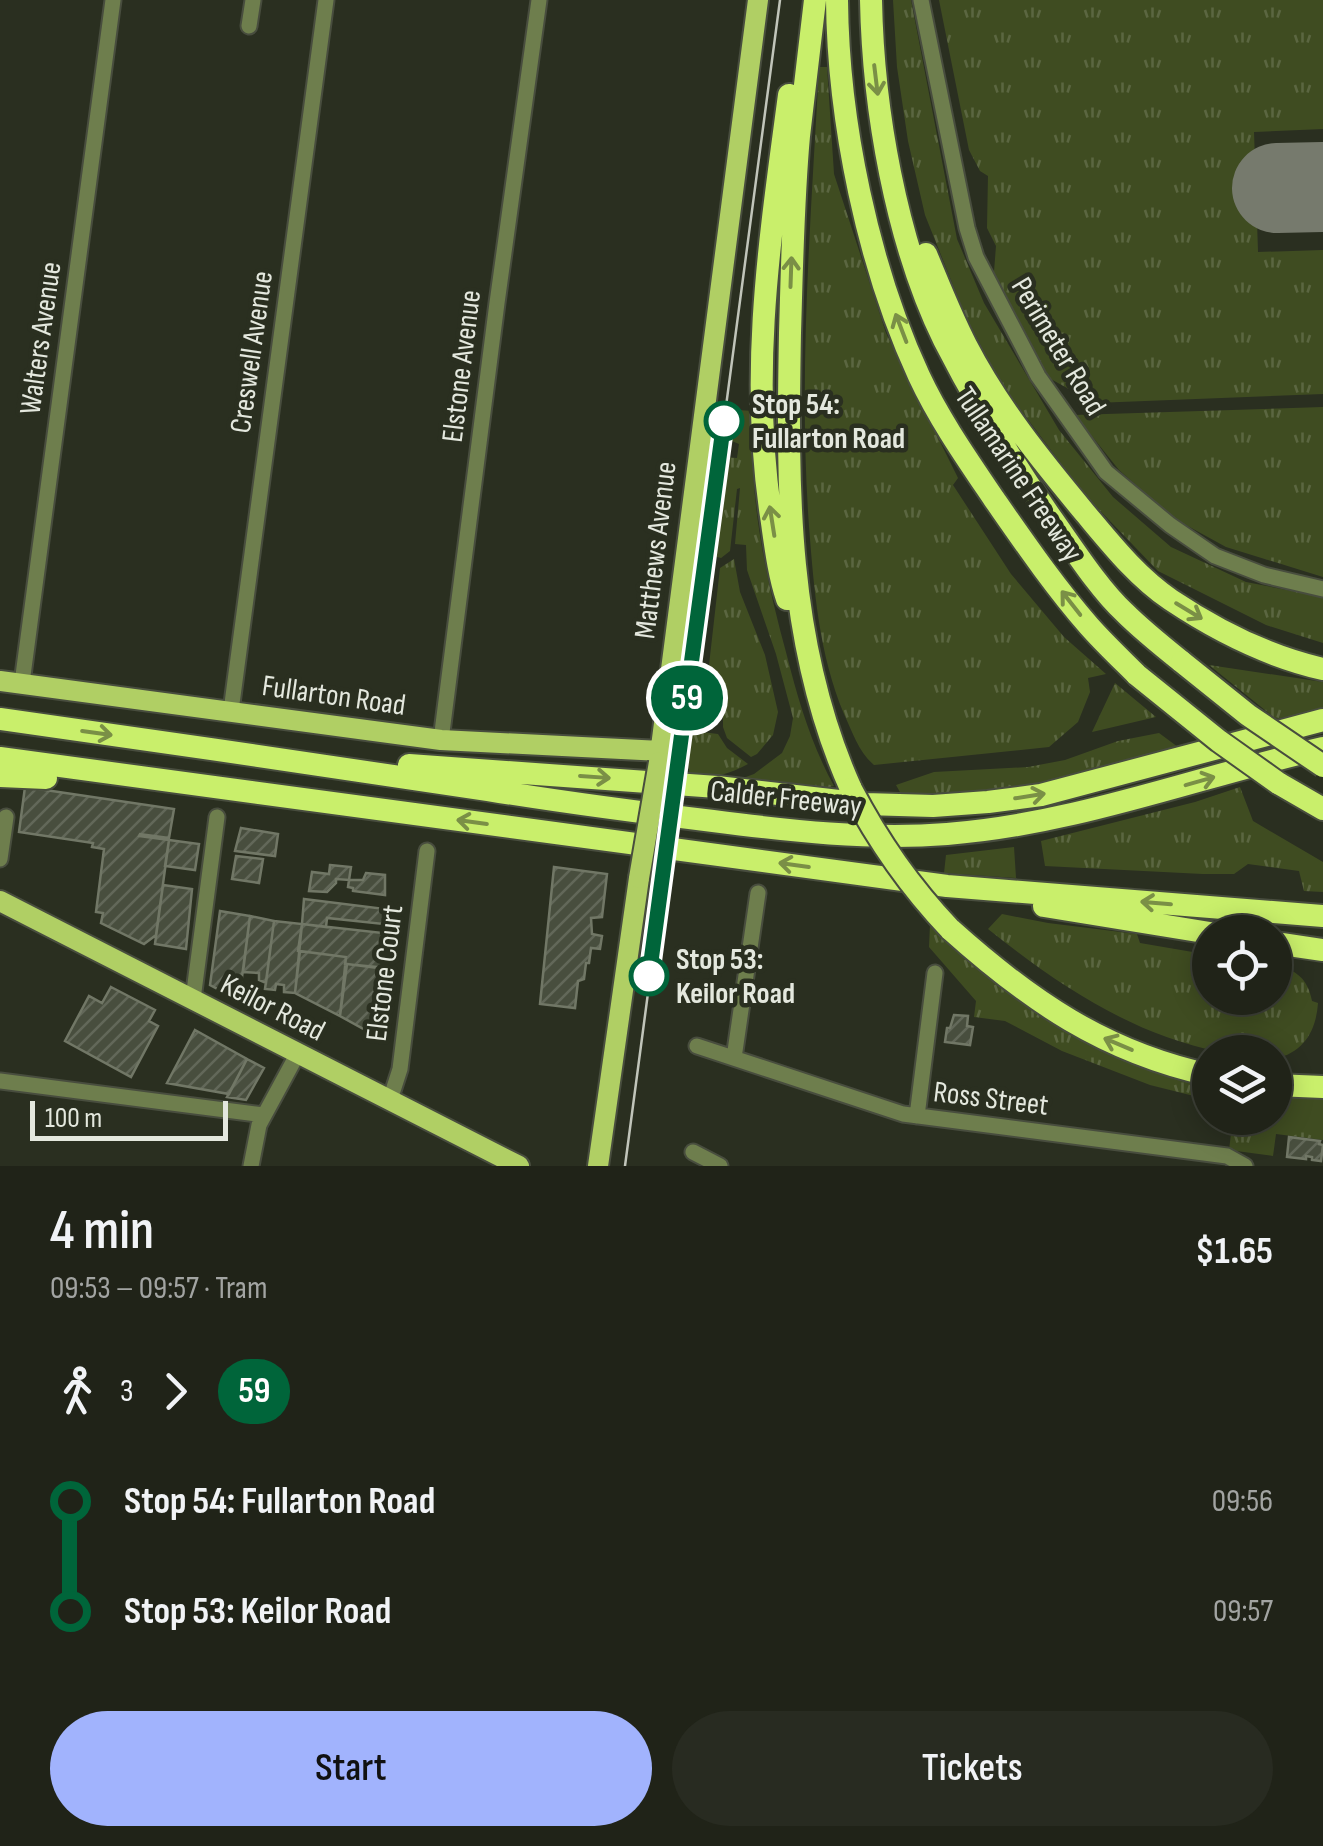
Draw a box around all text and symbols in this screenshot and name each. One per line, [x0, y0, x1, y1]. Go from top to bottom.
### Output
one-way arrow [867, 63, 886, 95]
one-way arrow [782, 257, 801, 289]
street label: Walters Avenue [12, 259, 70, 417]
street label: Creswell Avenue [223, 269, 281, 436]
street label: Perimeter Road [1003, 271, 1113, 422]
street label: Elstone Avenue [435, 288, 489, 444]
one-way arrow [890, 313, 908, 344]
street label: Tullamarine Freeway [947, 380, 1090, 569]
place label: Stop 54: Fullarton Road [752, 387, 905, 457]
marker: Stop 54: Fullarton Road [705, 402, 743, 440]
street label: Matthews Avenue [627, 460, 685, 641]
one-way arrow [762, 506, 780, 538]
one-way arrow [1061, 590, 1082, 617]
one-way arrow [1174, 601, 1203, 621]
line badge: 59 [642, 666, 732, 730]
street label: Fullarton Road [260, 668, 408, 724]
text: 59 [671, 677, 703, 720]
one-way arrow [80, 724, 112, 742]
one-way arrow [579, 768, 611, 787]
one-way arrow [1184, 771, 1215, 789]
street label: Calder Freeway [708, 773, 864, 825]
one-way arrow [1013, 786, 1045, 805]
one-way arrow [456, 812, 488, 831]
one-way arrow [778, 855, 810, 874]
one-way arrow [1140, 893, 1173, 912]
street label: Elstone Court [359, 903, 411, 1043]
map controls [1192, 915, 1292, 1135]
button: locate [1192, 915, 1292, 1015]
place label: Stop 53: Keilor Road [676, 942, 795, 1012]
marker: Stop 53: Keilor Road [630, 957, 668, 995]
street label: Keilor Road [214, 966, 331, 1049]
one-way arrow [1103, 1034, 1134, 1052]
button: layers [1192, 1035, 1292, 1135]
street label: Ross Street [931, 1074, 1050, 1124]
scale bar [30, 1096, 228, 1140]
text: 100 m [45, 1102, 102, 1135]
text: 4 min [50, 1198, 154, 1265]
text: $1.65 [1195, 1229, 1273, 1274]
text: 09:53 – 09:57 · Tram [50, 1269, 267, 1308]
icon: walk [50, 1364, 105, 1419]
icon: forward [148, 1364, 203, 1419]
text: 59 [238, 1370, 270, 1413]
text: 3 [120, 1372, 133, 1411]
text: Stop 54: Fullarton Road [124, 1479, 435, 1524]
text: 09:56 [1212, 1482, 1273, 1521]
text: Stop 53: Keilor Road [124, 1589, 391, 1634]
text: 09:57 [1213, 1592, 1273, 1631]
button: Start [50, 1711, 652, 1826]
button: Tickets [672, 1711, 1273, 1826]

